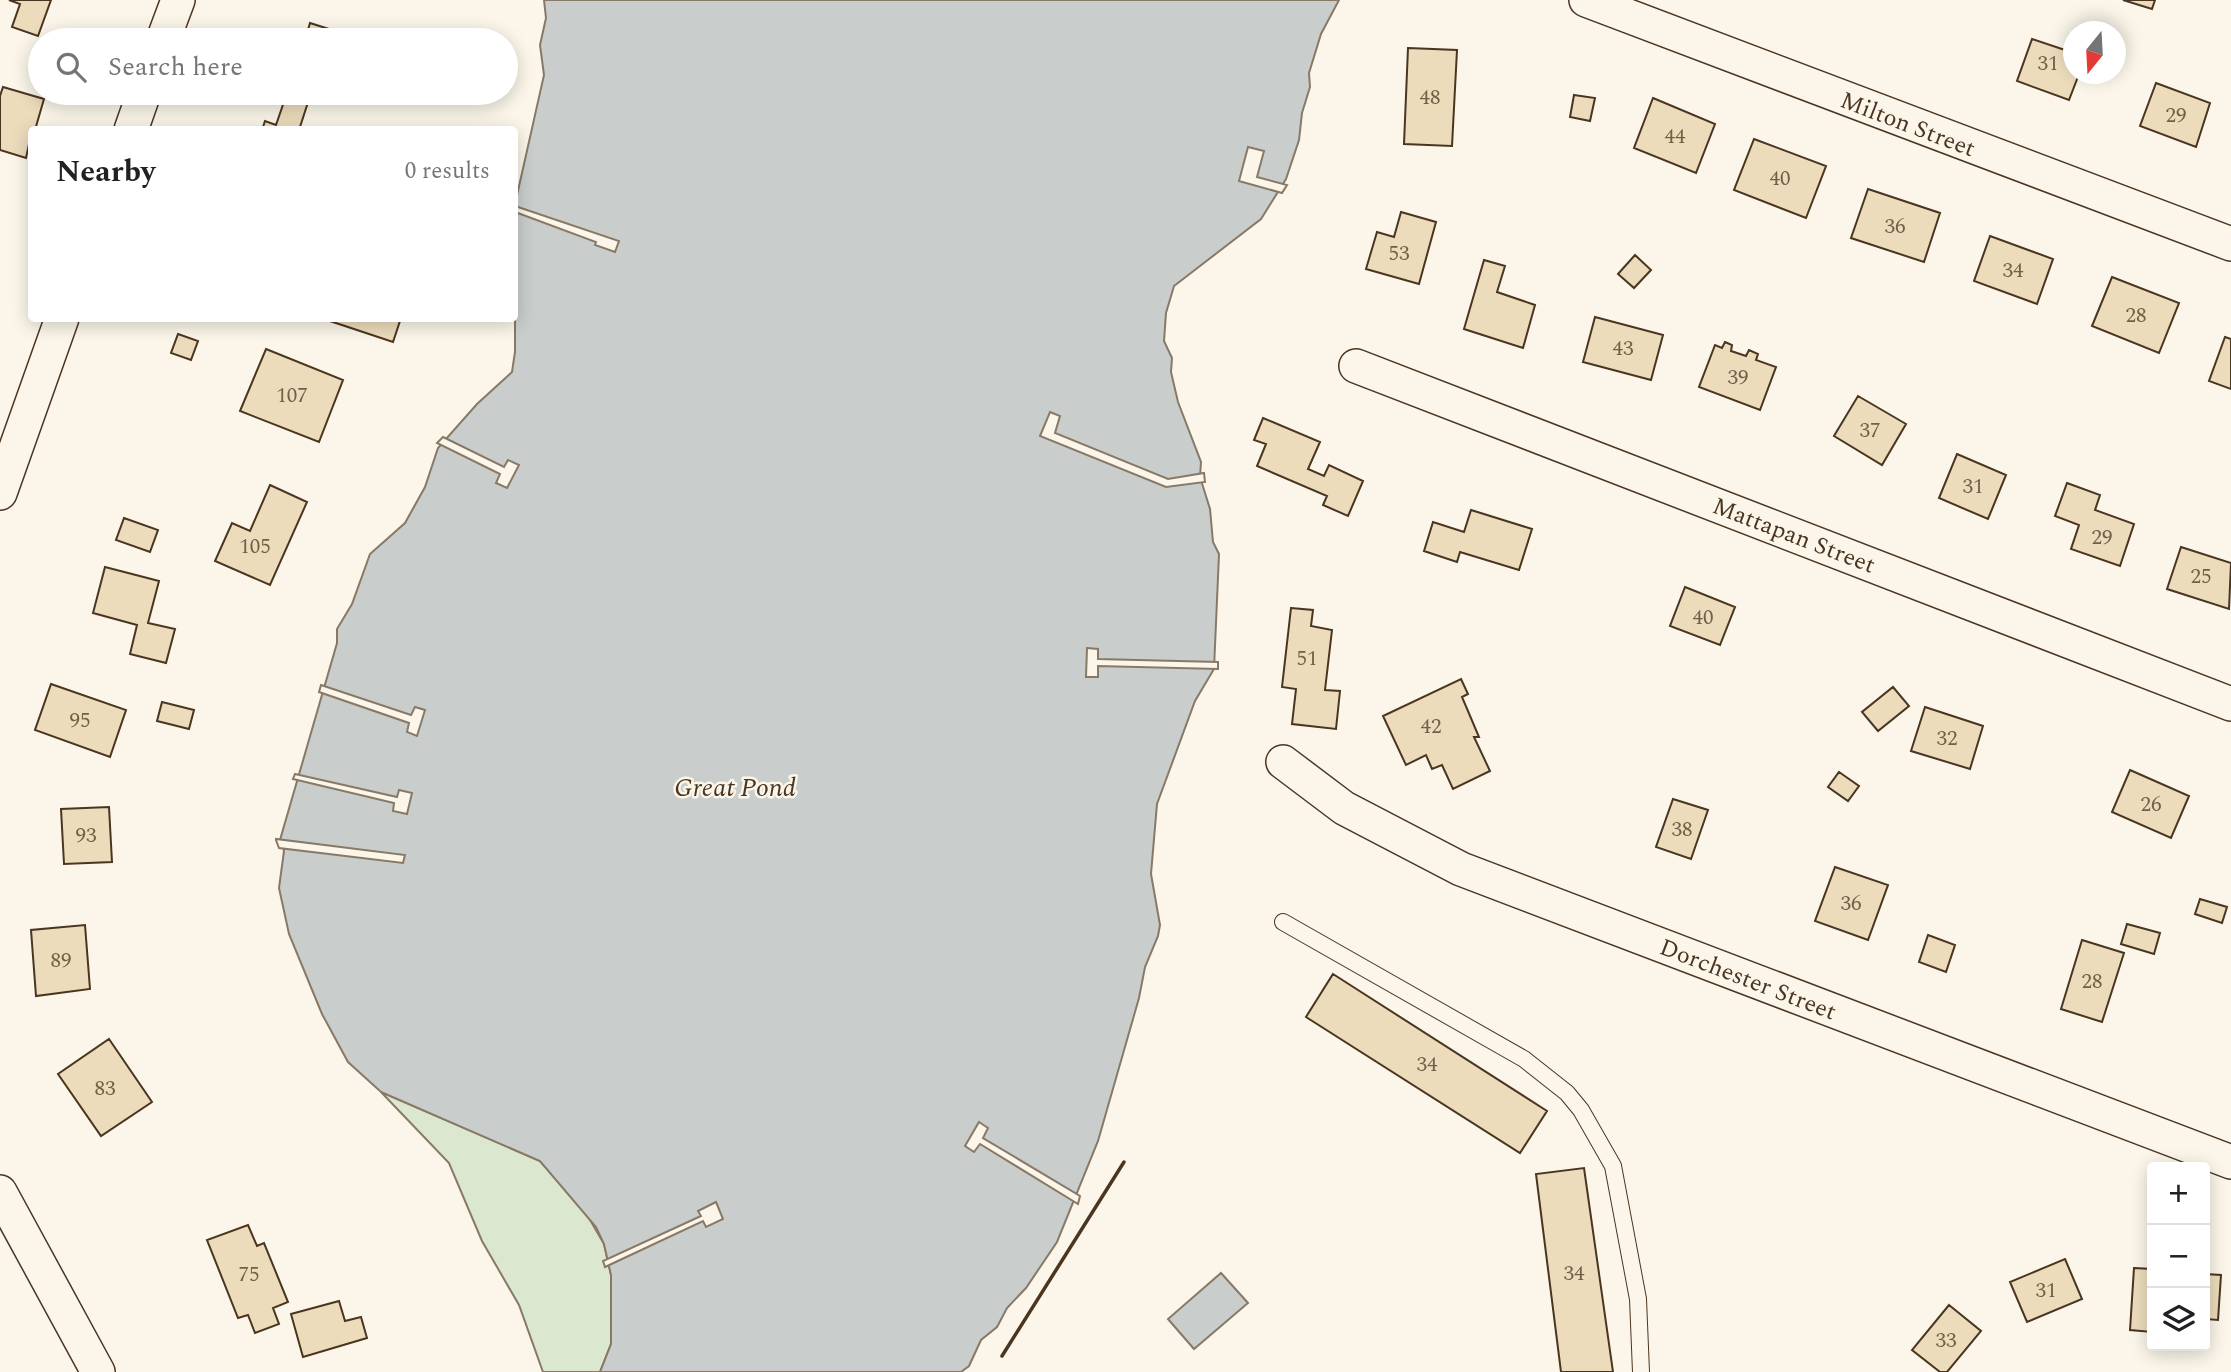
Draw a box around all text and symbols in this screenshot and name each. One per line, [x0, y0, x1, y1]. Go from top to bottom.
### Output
north arrow [2063, 21, 2126, 84]
search box [28, 28, 518, 105]
text: Search here [108, 47, 243, 87]
icon: search [52, 48, 90, 86]
house number: 31 [2038, 48, 2059, 80]
house number: 48 [1420, 82, 1441, 114]
street label: Milton Street [1835, 83, 1980, 167]
house number: 29 [2166, 100, 2187, 132]
house number: 44 [1665, 121, 1686, 153]
text: Nearby [56, 149, 155, 195]
text: 0 results [405, 154, 490, 189]
house number: 40 [1770, 163, 1791, 195]
house number: 36 [1885, 211, 1906, 243]
house number: 53 [1389, 238, 1410, 270]
house number: 34 [2003, 255, 2024, 287]
house number: 28 [2126, 300, 2147, 332]
house number: 43 [1613, 333, 1634, 365]
house number: 39 [1728, 362, 1749, 394]
house number: 107 [276, 380, 308, 412]
house number: 37 [1860, 415, 1881, 447]
house number: 31 [1963, 471, 1984, 503]
street label: Mattapan Street [1707, 488, 1880, 584]
house number: 29 [2092, 522, 2113, 554]
house number: 105 [239, 531, 271, 563]
house number: 25 [2191, 561, 2212, 593]
house number: 40 [1693, 602, 1714, 634]
house number: 51 [1297, 643, 1318, 675]
house number: 95 [70, 705, 91, 737]
house number: 42 [1421, 711, 1442, 743]
house number: 32 [1937, 723, 1958, 755]
water label: Great Pond [674, 768, 796, 808]
house number: 26 [2141, 789, 2162, 821]
house number: 38 [1672, 814, 1693, 846]
house number: 93 [76, 820, 97, 852]
house number: 36 [1841, 888, 1862, 920]
street label: Dorchester Street [1654, 930, 1841, 1030]
house number: 89 [51, 945, 72, 977]
house number: 28 [2082, 966, 2103, 998]
house number: 34 [1417, 1049, 1438, 1081]
house number: 83 [95, 1073, 116, 1105]
map controls [2147, 1162, 2210, 1351]
button: + [2147, 1162, 2210, 1225]
button: − [2147, 1225, 2210, 1288]
house number: 34 [1564, 1258, 1585, 1290]
house number: 75 [239, 1259, 260, 1291]
house number: 31 [2036, 1275, 2057, 1307]
button: layers [2147, 1288, 2210, 1351]
house number: 33 [1936, 1325, 1957, 1357]

